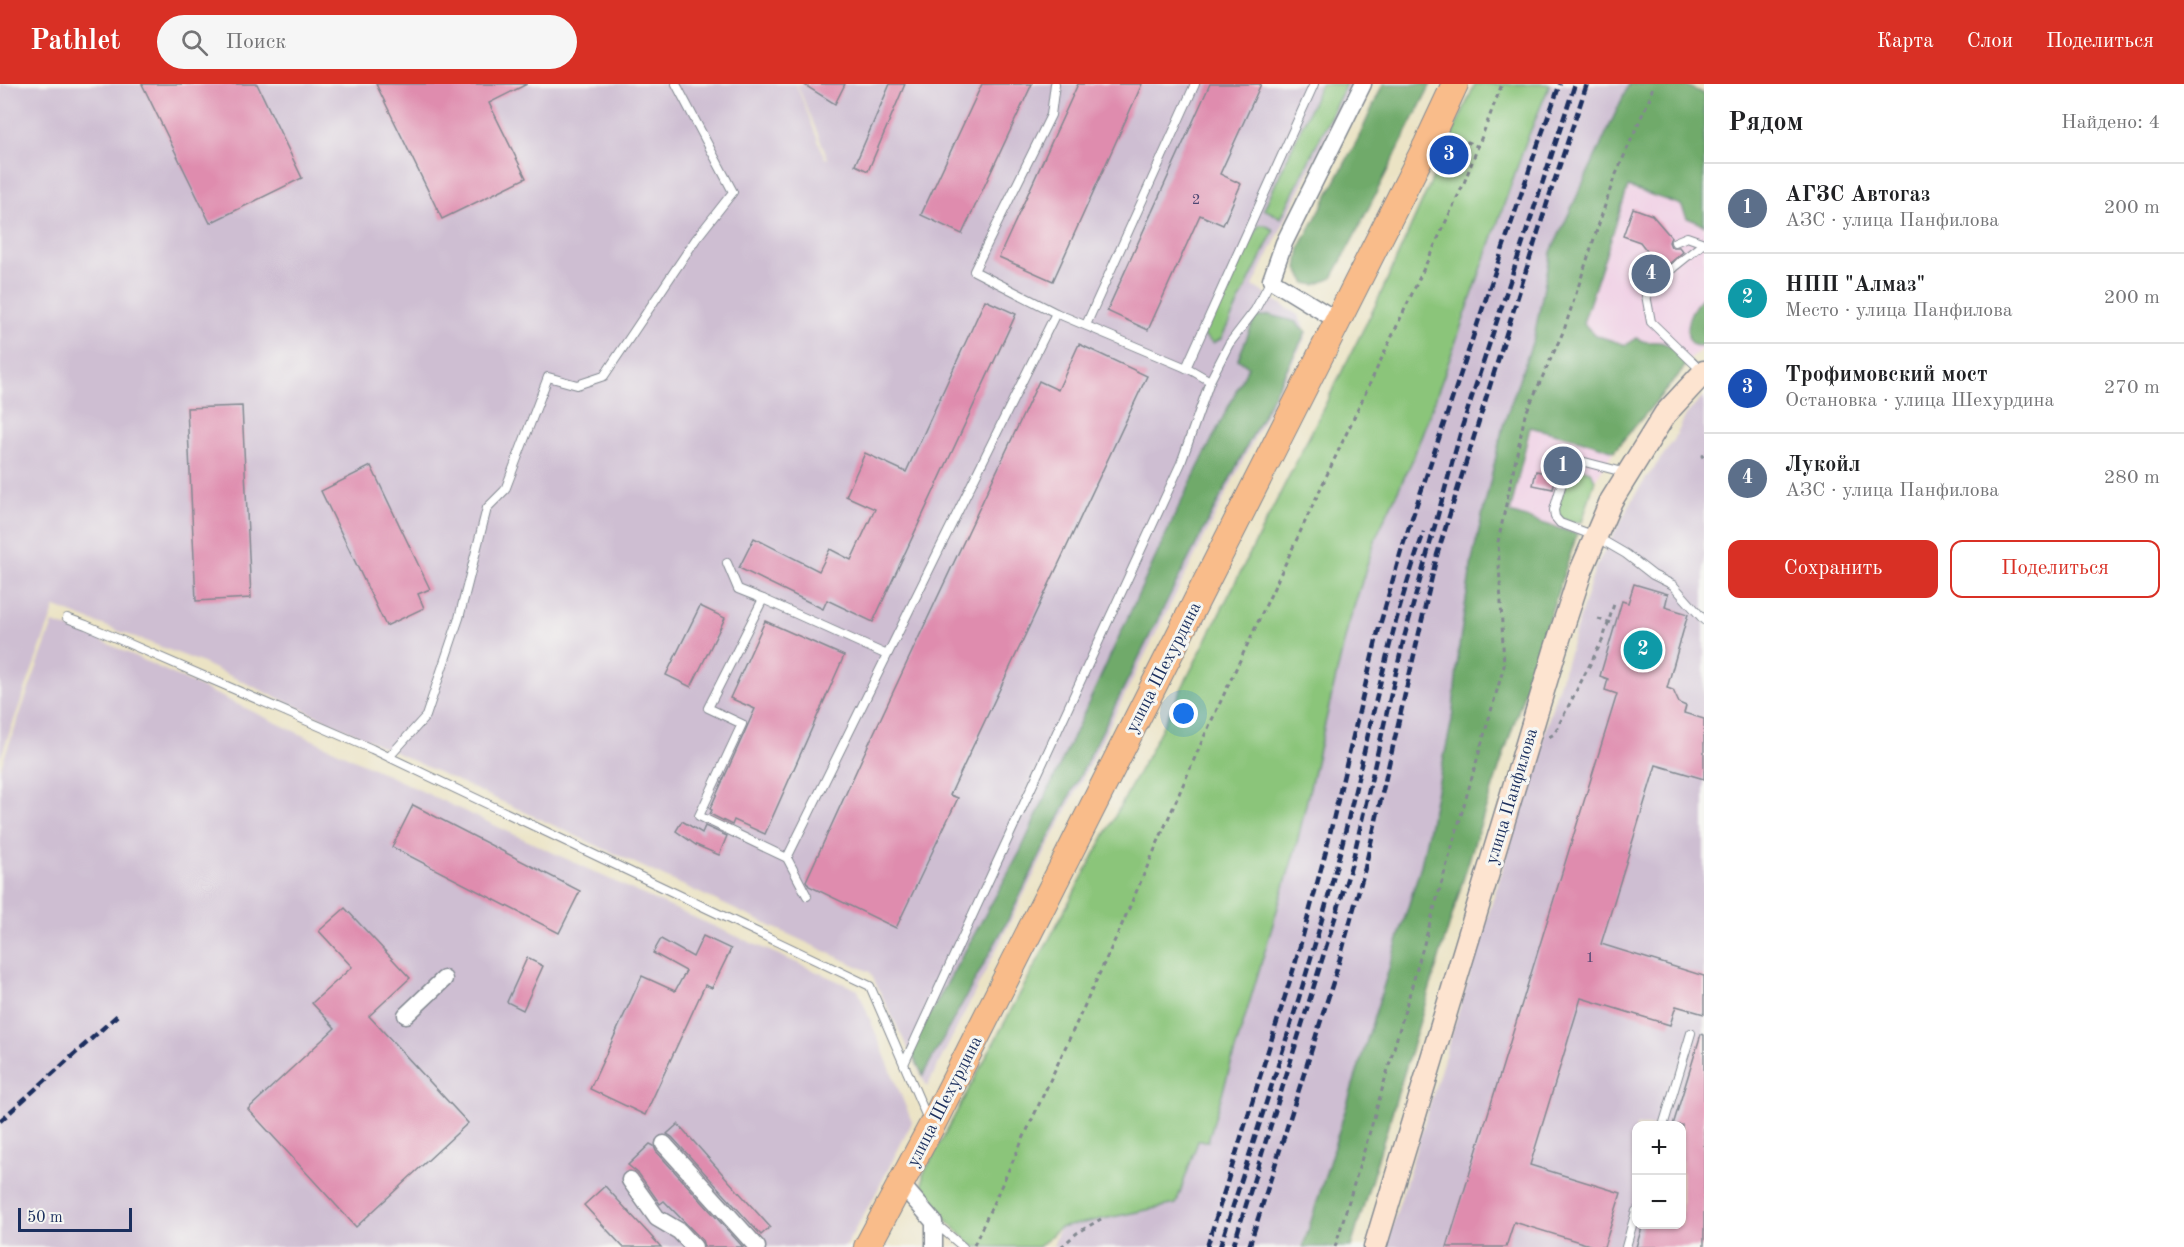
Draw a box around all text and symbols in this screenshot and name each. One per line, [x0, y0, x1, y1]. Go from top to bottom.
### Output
search box [157, 15, 577, 69]
icon: search [178, 26, 211, 59]
text: Pathlet [30, 28, 121, 56]
text: Поиск [226, 31, 286, 53]
text: Карта [1877, 31, 1934, 52]
text: Слои [1967, 31, 2013, 52]
text: Поделиться [2046, 31, 2154, 52]
text: Рядом [1728, 110, 1803, 136]
text: Найдено: 4 [2061, 113, 2160, 133]
pin: 3 [1430, 132, 1468, 178]
text: АГЗС Автогаз [1785, 184, 1930, 206]
house number: 2 [1192, 193, 1200, 208]
text: 1 [1742, 198, 1753, 218]
text: 200 m [2104, 198, 2160, 218]
text: АЗС · улица Панфилова [1785, 211, 1999, 231]
pin: 4 [1632, 252, 1670, 297]
text: НПП "Алмаз" [1785, 274, 1925, 296]
text: 2 [1742, 288, 1753, 308]
text: 200 m [2104, 288, 2160, 308]
text: Место · улица Панфилова [1785, 301, 2013, 321]
text: Трофимовский мост [1785, 364, 1988, 386]
text: 3 [1742, 378, 1753, 398]
text: 270 m [2104, 378, 2160, 398]
text: Остановка · улица Шехурдина [1785, 391, 2054, 411]
pin: 1 [1544, 444, 1582, 488]
text: Лукойл [1785, 454, 1860, 476]
text: 4 [1742, 468, 1753, 488]
text: 280 m [2104, 468, 2160, 488]
text: АЗС · улица Панфилова [1785, 481, 1999, 501]
button: Сохранить [1728, 540, 1938, 598]
button: Поделиться [1950, 540, 2160, 598]
street label: улица Шехурдина [1123, 599, 1205, 736]
pin: 2 [1624, 628, 1662, 672]
your location [1169, 699, 1198, 728]
street label: улица Панфилова [1483, 726, 1542, 867]
house number: 1 [1586, 951, 1594, 966]
street label: улица Шехурдина [904, 1033, 986, 1170]
map controls [1632, 1121, 1686, 1229]
button: + [1632, 1121, 1686, 1175]
button: − [1632, 1175, 1686, 1229]
scale bar [18, 1205, 132, 1232]
text: 50 m [27, 1210, 63, 1226]

